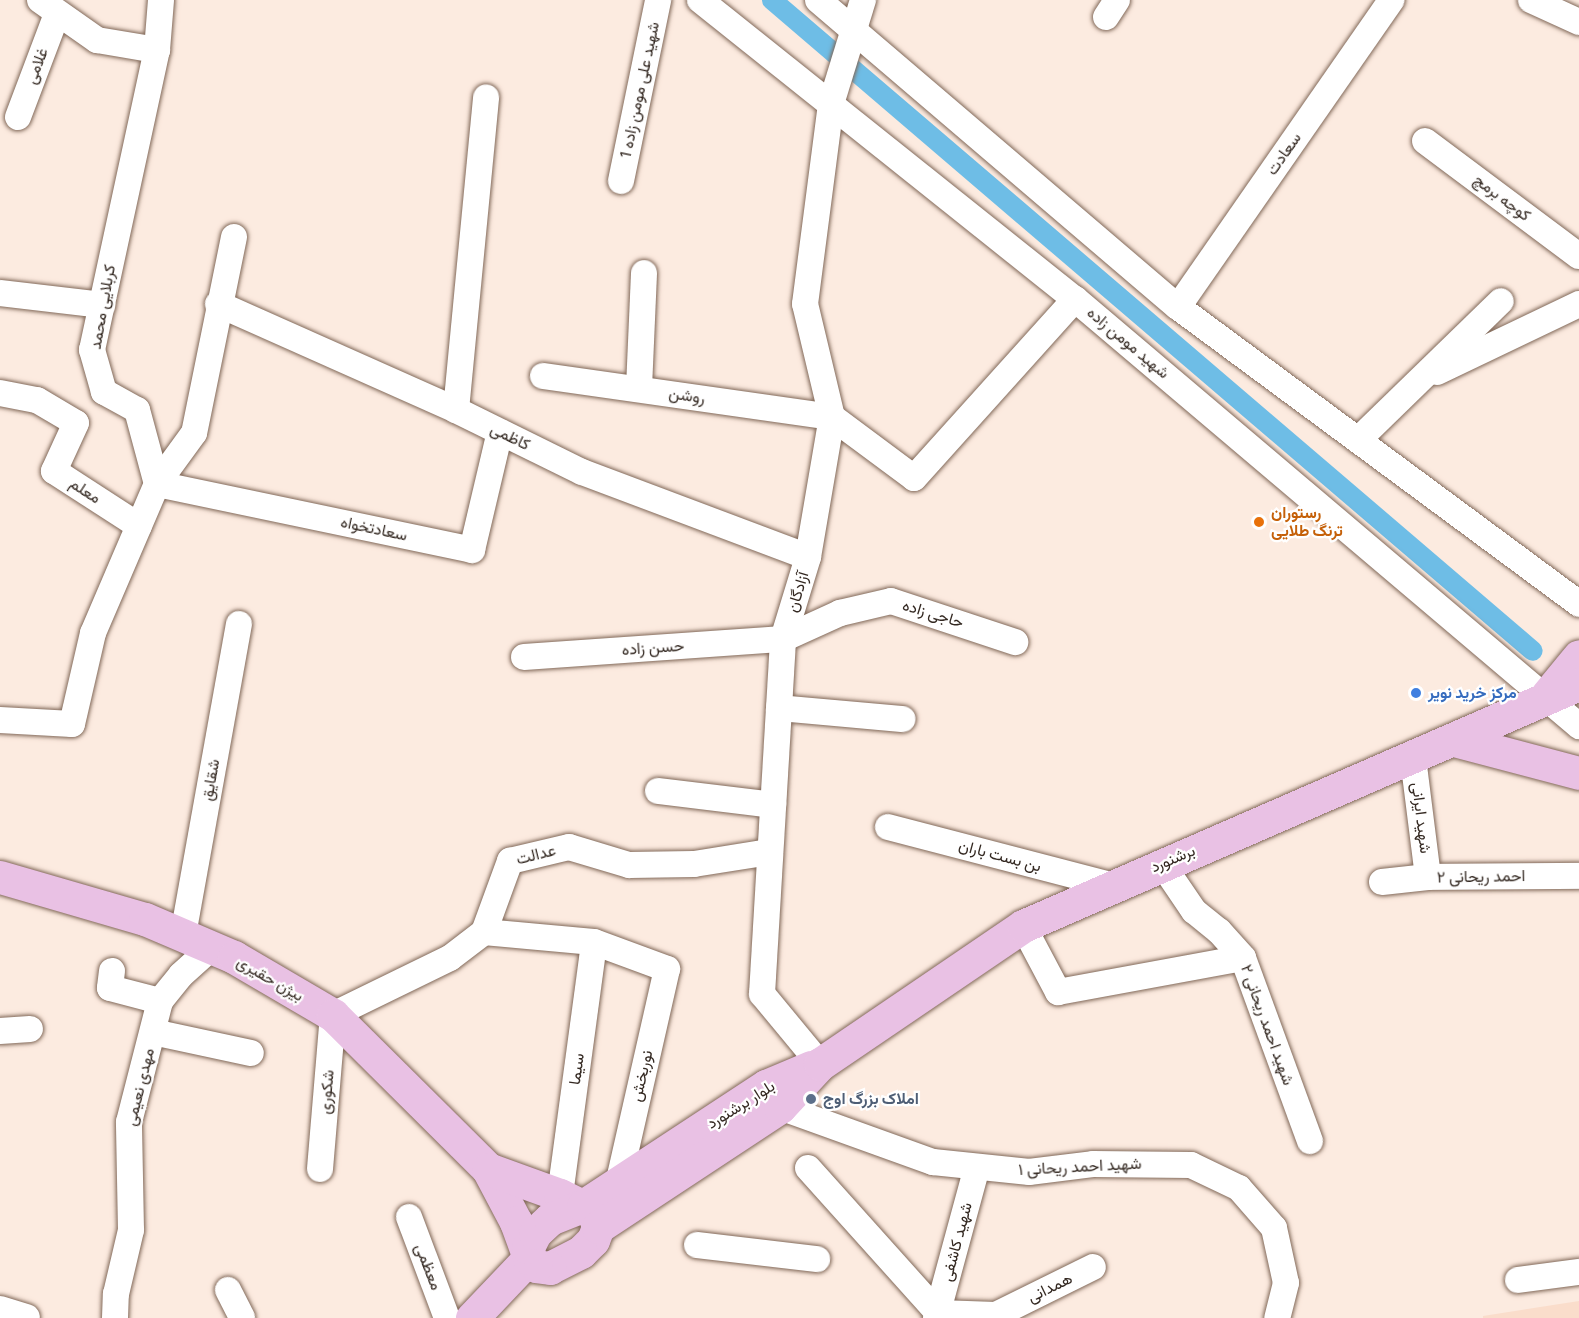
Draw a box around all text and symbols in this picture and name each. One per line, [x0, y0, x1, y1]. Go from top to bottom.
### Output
street label: شهید علی مومن زاده 1 [616, 20, 664, 160]
street label: غلامی [21, 45, 53, 87]
street label: سعادت [1262, 129, 1306, 179]
street label: کوچه برمچ [1470, 170, 1534, 226]
street label: کربلایی محمد [86, 263, 120, 351]
street label: شهید مومن زاده [1083, 303, 1173, 383]
street label: روشن [667, 384, 707, 408]
street label: کاظمی [487, 419, 533, 455]
street label: معلم [66, 474, 104, 508]
place label: رستوران ترنگ طلایی [1271, 503, 1343, 541]
street label: سعادتخواه [339, 513, 409, 545]
marker: رستوران ترنگ طلایی [1252, 515, 1266, 529]
street label: آزادگان [783, 569, 813, 615]
street label: حاجی زاده [900, 596, 966, 632]
street label: حسن زاده [621, 636, 685, 660]
place label: مرکز خرید نویر [1428, 683, 1517, 703]
marker: مرکز خرید نویر [1409, 686, 1423, 700]
street label: شقایق [198, 758, 224, 802]
street label: شهید ایرانی [1407, 781, 1435, 855]
street label: بن بست باران [957, 836, 1043, 876]
street label: عدالت [514, 841, 558, 869]
street label: برشنورد [1148, 841, 1198, 877]
street label: احمد ریحانی ۲ [1437, 867, 1525, 887]
street label: بیژن حقیری [233, 952, 307, 1006]
street label: شهید احمد ریحانی ۲ [1236, 962, 1298, 1088]
street label: مهدی نعیمی [121, 1046, 159, 1128]
street label: نوربخش [627, 1048, 657, 1104]
street label: سیما [565, 1052, 589, 1086]
street label: شکوری [315, 1069, 339, 1115]
street label: بلوار برشنورد [703, 1077, 779, 1133]
place label: املاک بزرگ اوج [823, 1089, 919, 1109]
marker: املاک بزرگ اوج [804, 1092, 818, 1106]
street label: شهید احمد ریحانی ۱ [1018, 1154, 1142, 1180]
street label: شهید کاشفی [937, 1200, 977, 1284]
street label: معظمی [410, 1241, 446, 1293]
street label: همدانی [1024, 1269, 1076, 1307]

